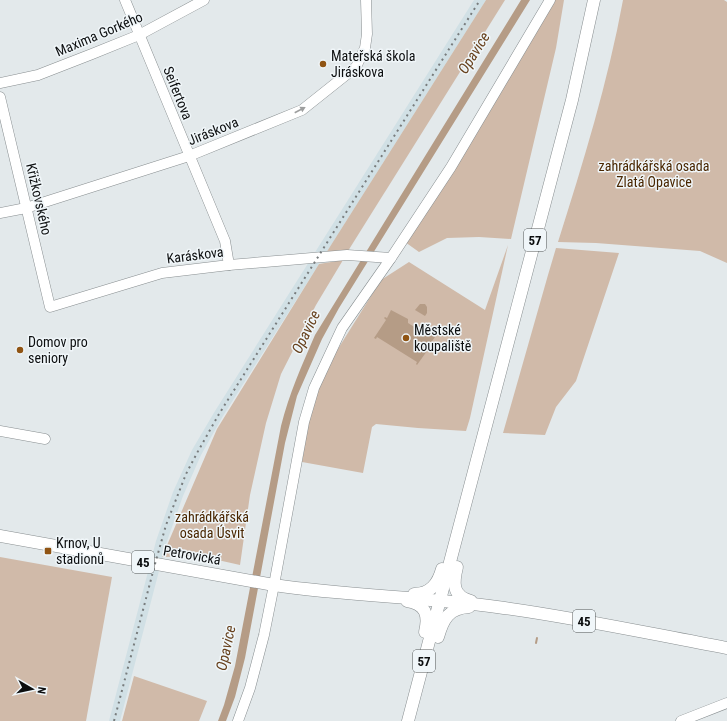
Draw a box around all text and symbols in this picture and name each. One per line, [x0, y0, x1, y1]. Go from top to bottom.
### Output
street label: Maxima Gorkého [53, 8, 145, 60]
water label: Opavice [454, 29, 494, 77]
place label: Mateřská škola Jiráskova [331, 48, 416, 80]
marker: Mateřská škola Jiráskova [318, 59, 328, 69]
street label: Seifertova [160, 64, 196, 122]
one-way arrow [294, 106, 306, 113]
street label: Jiráskova [185, 114, 241, 148]
park label: zahrádkářská osada Zlatá Opavice [599, 158, 709, 190]
street label: Křižkovského [23, 161, 55, 237]
road number: 57 [524, 229, 546, 251]
street label: Karáskova [166, 244, 224, 266]
water label: Opavice [288, 307, 324, 357]
place label: Městské koupaliště [414, 322, 472, 354]
marker: Městské koupaliště [401, 333, 411, 343]
place label: Domov pro seniory [28, 334, 88, 366]
marker: Domov pro seniory [15, 345, 25, 355]
park label: zahrádkářská osada Úsvit [175, 509, 249, 541]
place label: Krnov, U stadionů [56, 535, 104, 567]
street label: Petrovická [162, 542, 222, 568]
marker: Krnov, U stadionů [43, 546, 53, 556]
road number: 45 [132, 551, 154, 573]
road number: 45 [573, 610, 595, 632]
water label: Opavice [212, 624, 240, 672]
road number: 57 [413, 650, 435, 672]
north arrow [12, 669, 52, 709]
text: N [34, 686, 48, 695]

